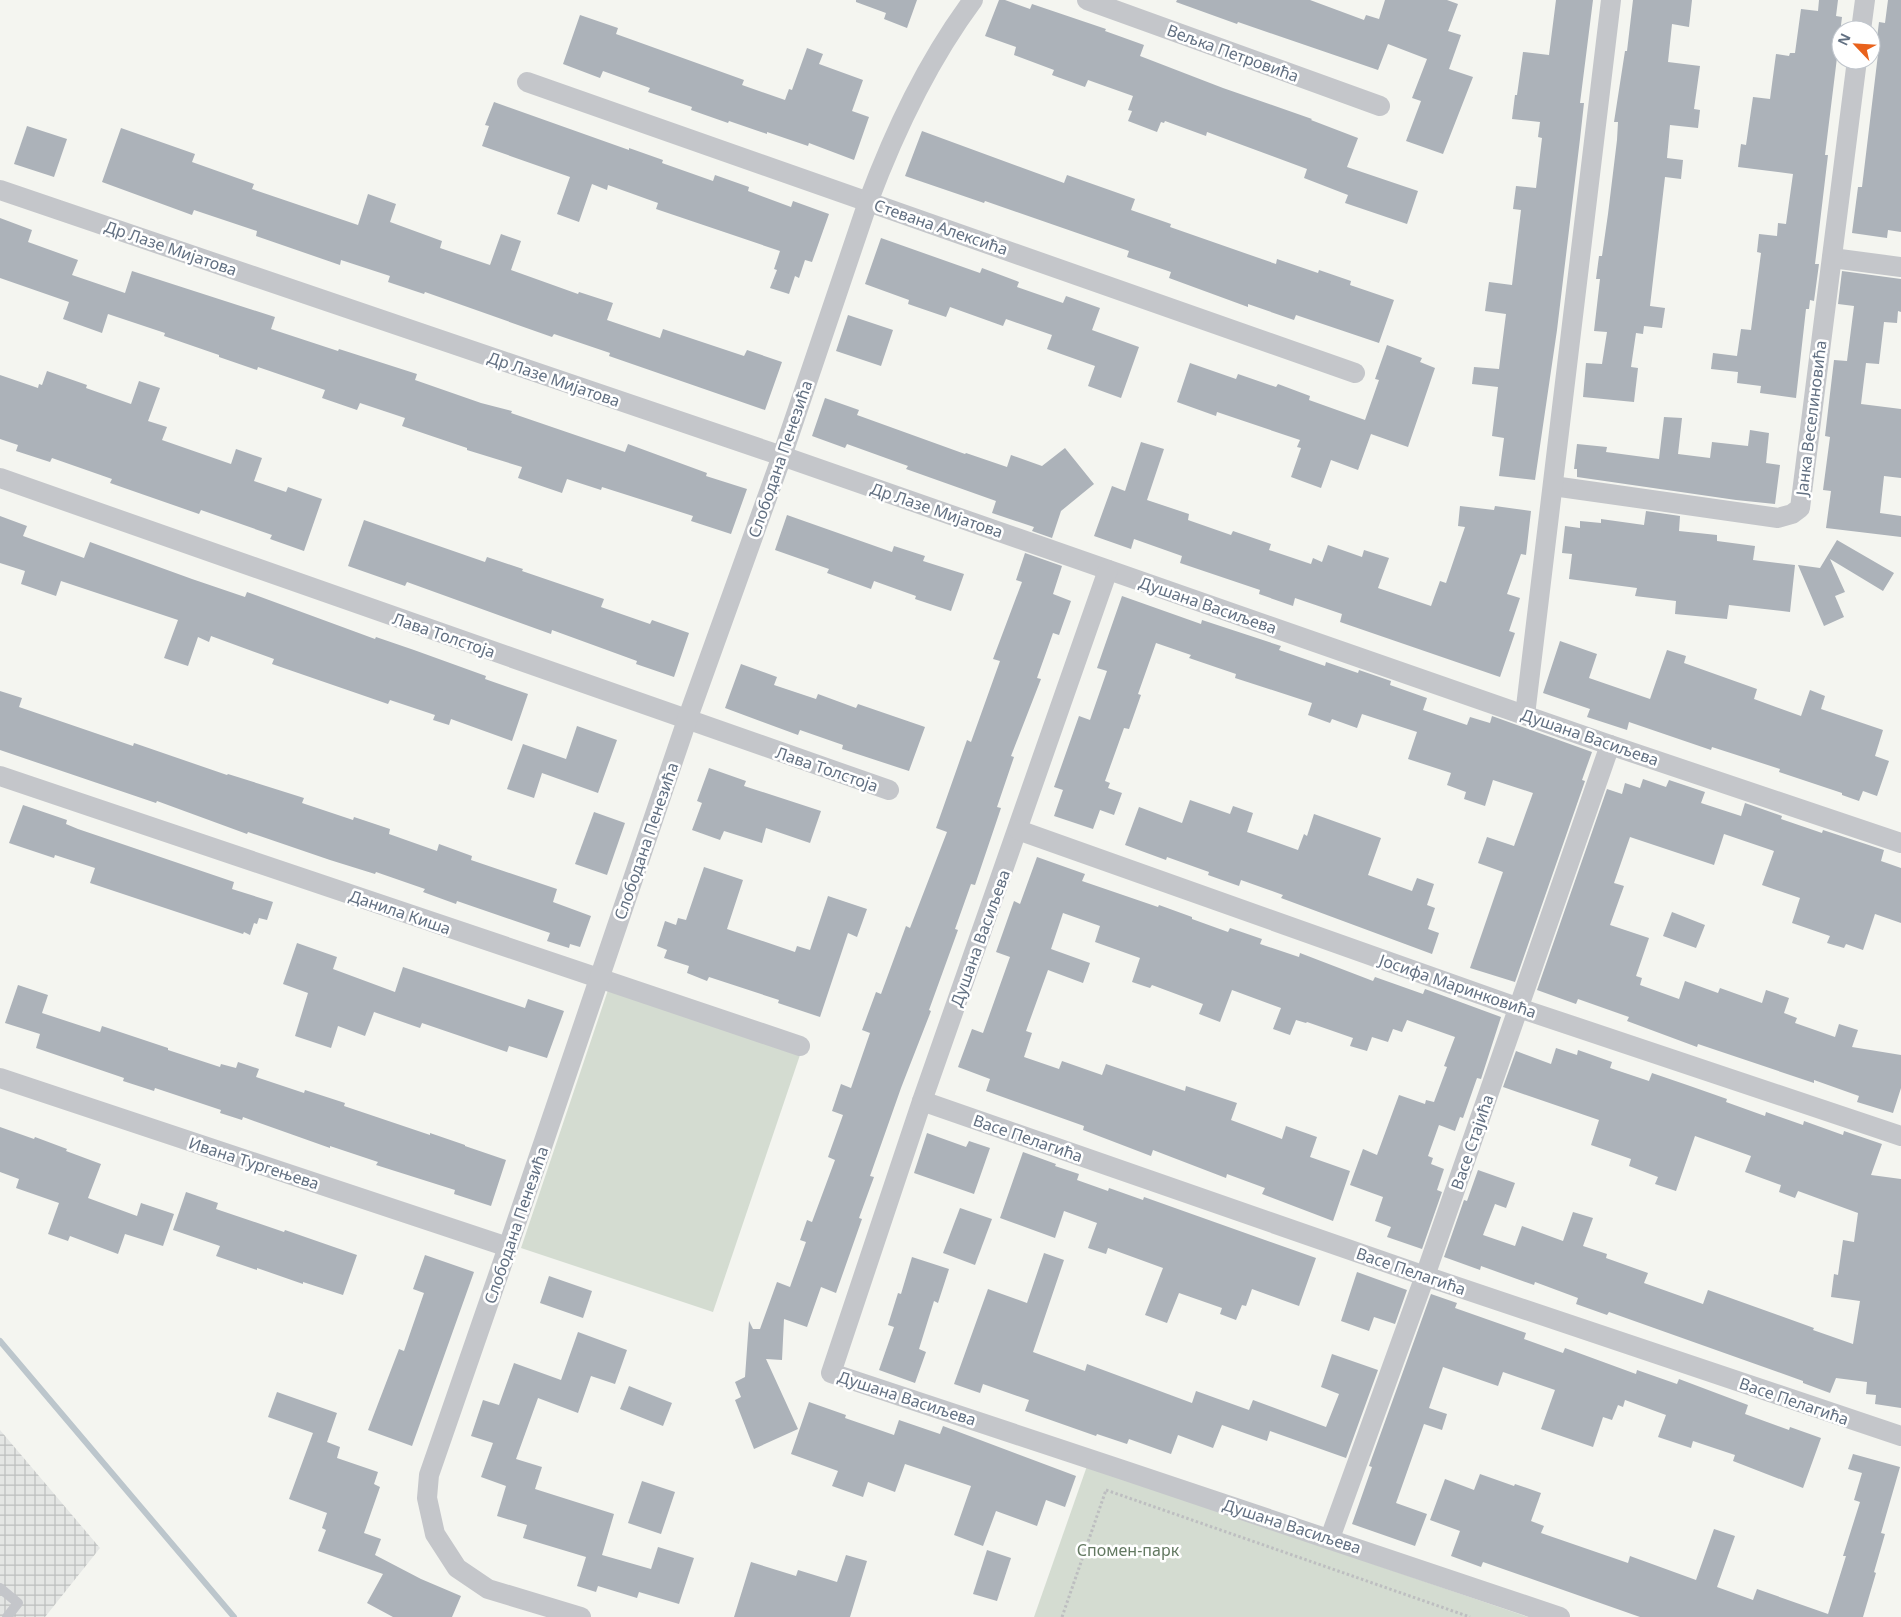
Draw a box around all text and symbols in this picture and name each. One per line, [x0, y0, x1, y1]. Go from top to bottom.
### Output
street label: Вељка Петровића [1164, 19, 1302, 87]
north arrow [1831, 20, 1881, 70]
text: N [1833, 30, 1855, 48]
street label: Стевана Алексића [871, 194, 1011, 260]
street label: Др Лазе Мијатова [102, 215, 240, 281]
street label: Јанка Веселиновића [1790, 339, 1831, 499]
street label: Др Лазе Мијатова [485, 346, 623, 412]
street label: Слободана Пенезића [743, 377, 817, 541]
street label: Др Лазе Мијатова [868, 477, 1006, 543]
street label: Душана Васиљева [1136, 571, 1280, 639]
street label: Лава Толстоја [390, 607, 498, 663]
street label: Душана Васиљева [1518, 703, 1662, 771]
street label: Лава Толстоја [773, 741, 881, 797]
street label: Слободана Пенезића [609, 759, 683, 923]
street label: Душана Васиљева [945, 867, 1015, 1009]
street label: Данила Киша [346, 884, 454, 940]
street label: Јосифа Маринковића [1375, 948, 1540, 1023]
street label: Васе Стајића [1445, 1091, 1499, 1193]
street label: Васе Пелагића [970, 1109, 1086, 1167]
street label: Ивана Тургењева [186, 1132, 322, 1194]
street label: Слободана Пенезића [479, 1143, 553, 1307]
street label: Васе Пелагића [1353, 1242, 1469, 1300]
street label: Душана Васиљева [835, 1365, 979, 1431]
street label: Васе Пелагића [1736, 1372, 1852, 1430]
street label: Душана Васиљева [1220, 1493, 1364, 1559]
park label: Спомен-парк [1077, 1539, 1180, 1561]

